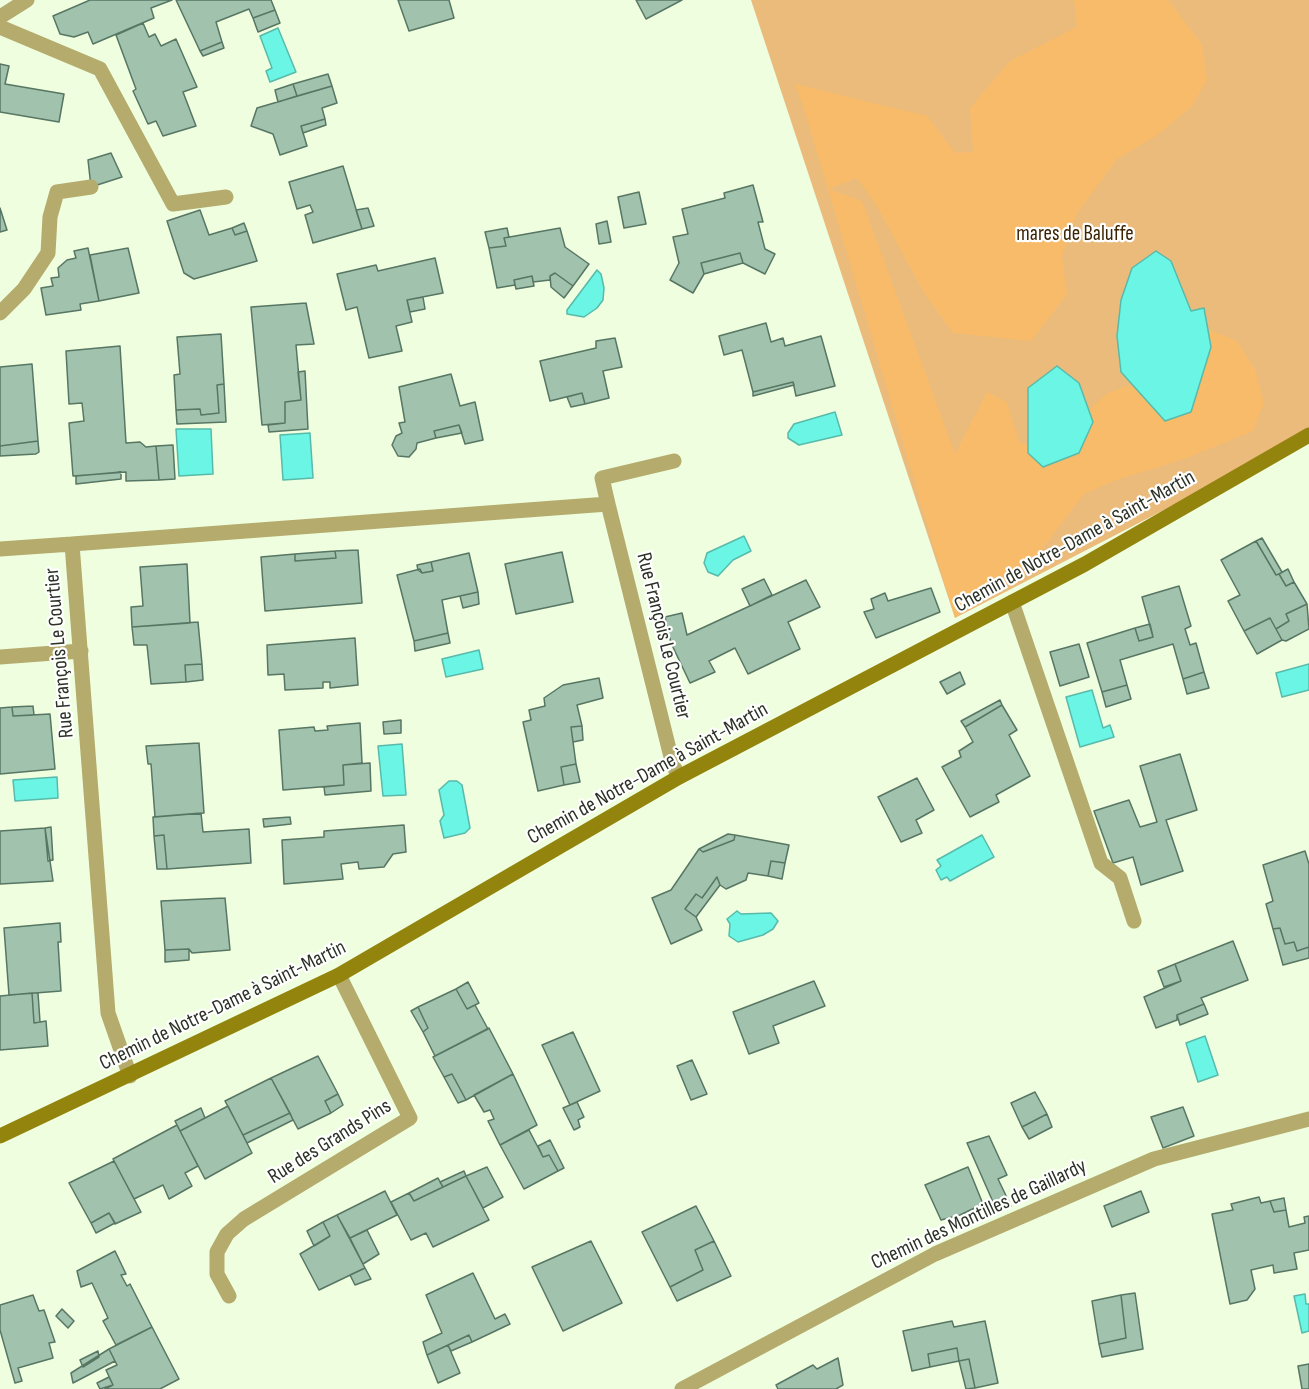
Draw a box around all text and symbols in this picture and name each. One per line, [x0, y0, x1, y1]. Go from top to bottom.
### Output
park label: mares de Baluffe [1016, 222, 1134, 248]
street label: Chemin de Notre-Dame à Saint-Martin [950, 465, 1200, 619]
street label: Rue François Le Courtier [630, 550, 696, 722]
street label: Rue François Le Courtier [40, 567, 80, 739]
street label: Chemin de Notre-Dame à Saint-Martin [523, 697, 773, 851]
street label: Chemin de Notre-Dame à Saint-Martin [96, 935, 350, 1077]
street label: Rue des Grands Pins [264, 1094, 396, 1190]
street label: Chemin des Montilles de Gaillardy [867, 1154, 1091, 1276]

